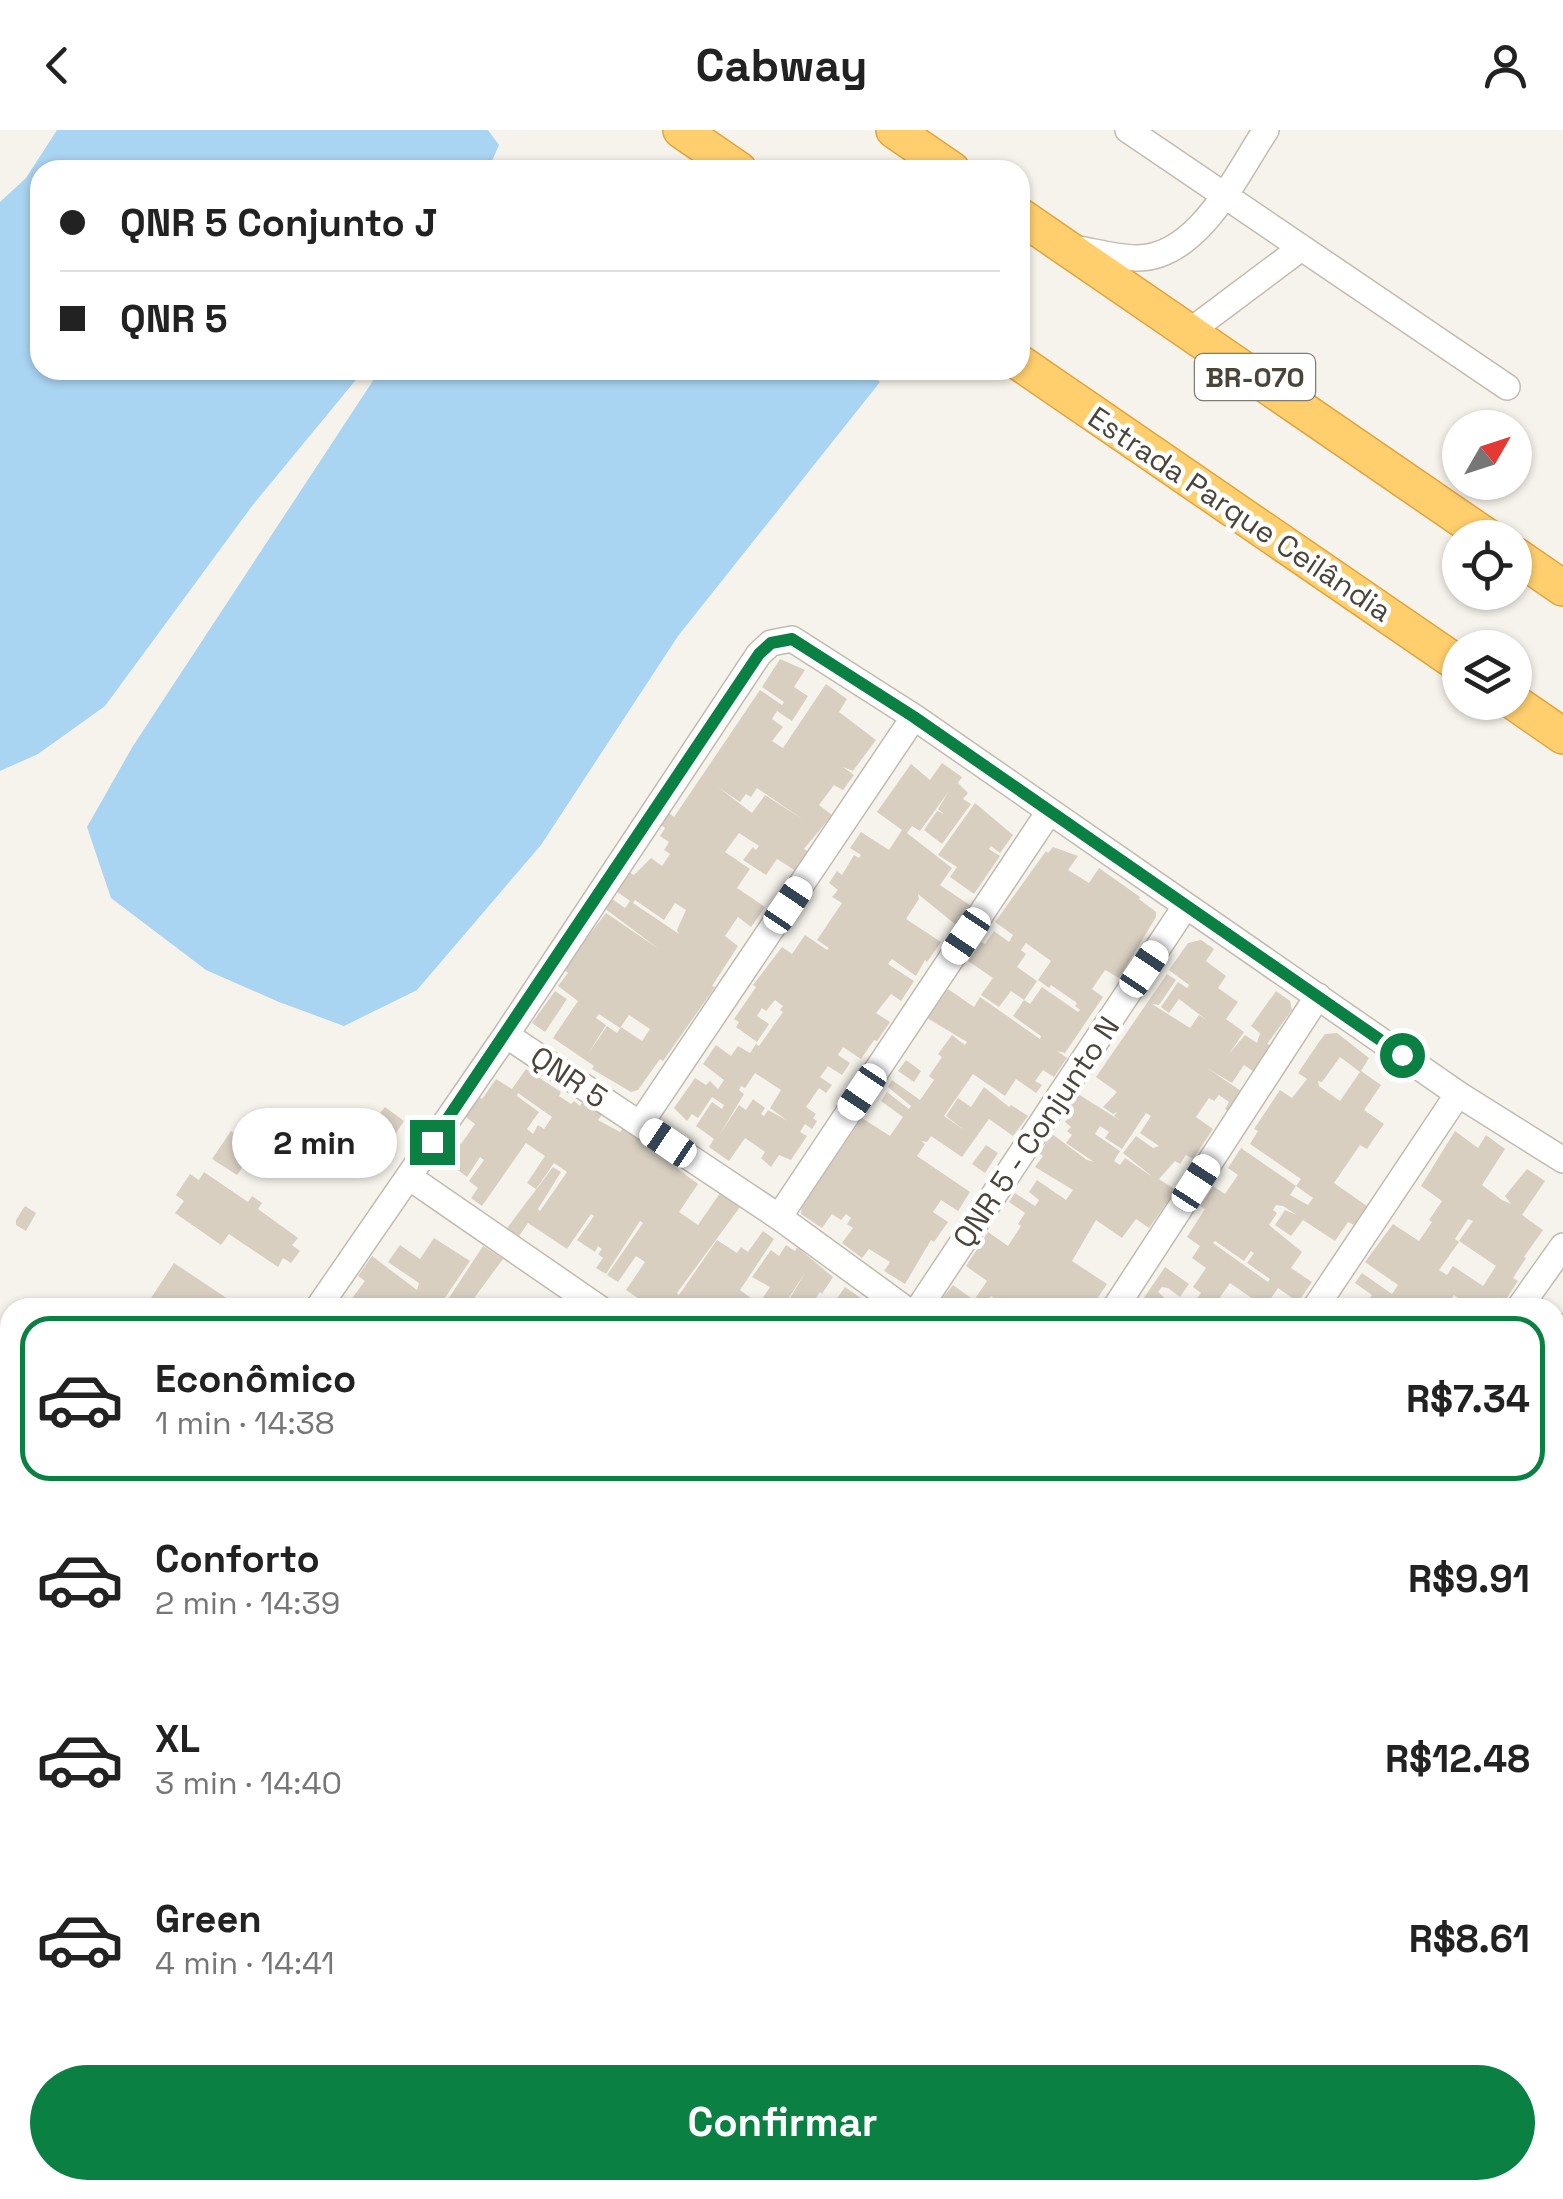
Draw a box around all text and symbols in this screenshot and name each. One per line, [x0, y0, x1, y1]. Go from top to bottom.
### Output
text: Cabway [696, 37, 868, 94]
icon: back [30, 38, 85, 93]
icon: person [1478, 38, 1533, 93]
text: QNR 5 Conjunto J [120, 199, 438, 247]
text: QNR 5 [120, 295, 228, 343]
road number: BR-070 [1195, 354, 1315, 400]
street label: Estrada Parque Ceilândia [1081, 398, 1399, 630]
north arrow [1442, 410, 1532, 500]
map controls [1442, 410, 1532, 720]
button: locate [1442, 520, 1532, 610]
button: layers [1442, 630, 1532, 720]
car [759, 872, 817, 938]
car [937, 903, 995, 969]
car [1115, 936, 1173, 1002]
street label: QNR 5 - Conjunto N [944, 1009, 1128, 1255]
route start [1380, 1033, 1425, 1078]
street label: QNR 5 [523, 1037, 615, 1117]
car [833, 1059, 891, 1125]
callout: 2 min [232, 1107, 397, 1177]
car [635, 1114, 701, 1172]
route end [410, 1120, 455, 1165]
text: 2 min [273, 1123, 356, 1163]
car [1167, 1150, 1225, 1216]
icon: car [35, 1354, 125, 1444]
text: Econômico [155, 1355, 356, 1403]
text: R$7.34 [1406, 1375, 1530, 1423]
text: 1 min · 14:38 [155, 1403, 335, 1443]
icon: car [35, 1534, 125, 1624]
text: Conforto [155, 1535, 320, 1583]
text: R$9.91 [1408, 1555, 1530, 1603]
text: 2 min · 14:39 [155, 1583, 340, 1623]
icon: car [35, 1714, 125, 1804]
text: XL [155, 1715, 200, 1763]
text: R$12.48 [1385, 1735, 1530, 1783]
text: 3 min · 14:40 [155, 1763, 342, 1803]
icon: car [35, 1894, 125, 1984]
text: Green [155, 1895, 262, 1943]
text: R$8.61 [1409, 1915, 1530, 1963]
text: 4 min · 14:41 [155, 1943, 335, 1983]
button: Confirmar [30, 2065, 1535, 2180]

